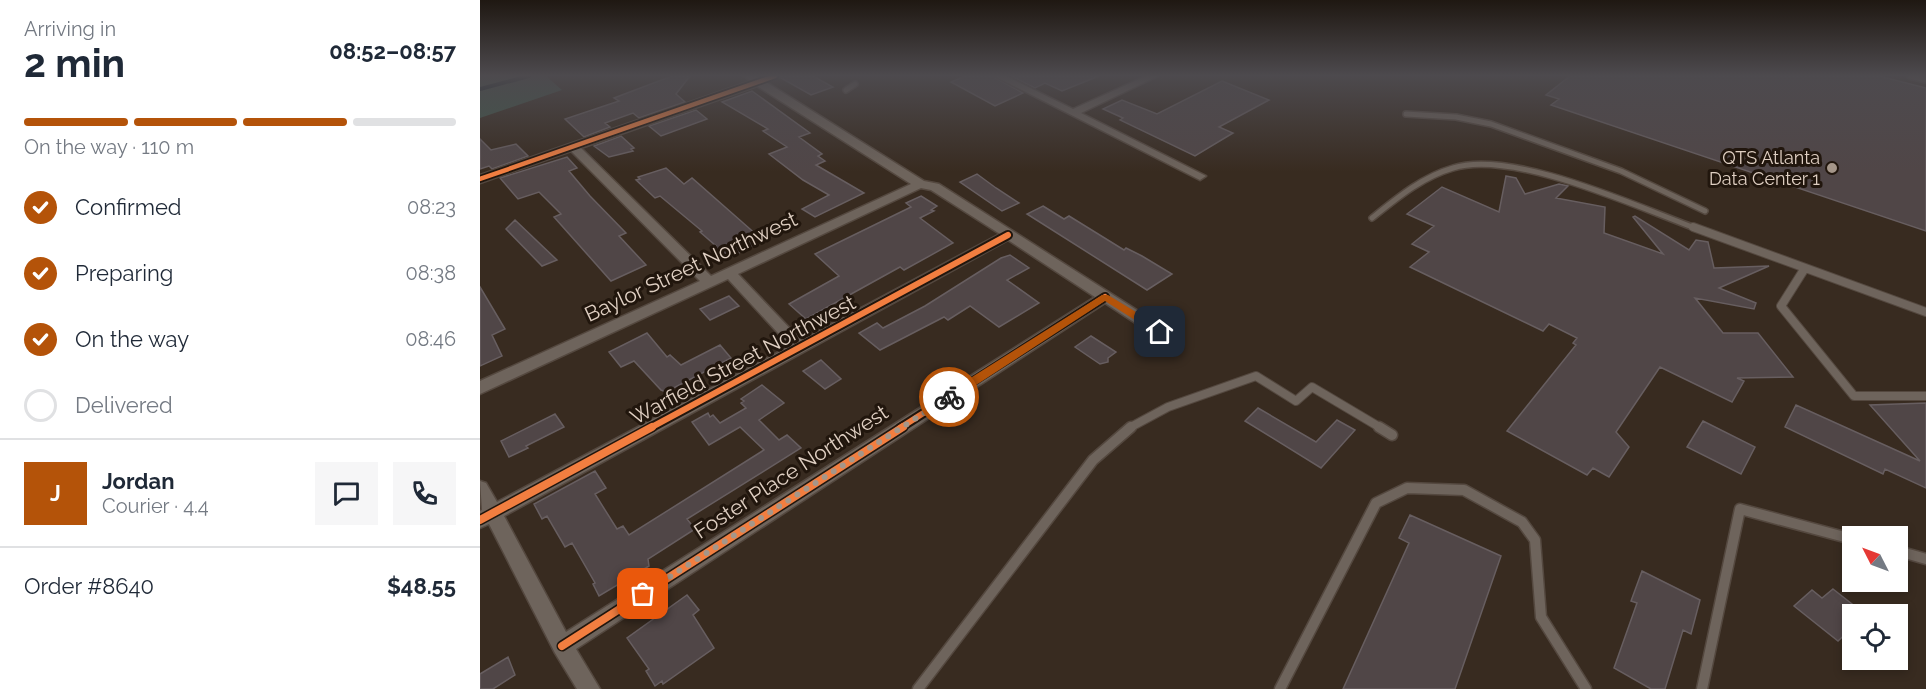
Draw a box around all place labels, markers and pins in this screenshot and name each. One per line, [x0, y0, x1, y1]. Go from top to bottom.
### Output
place label: QTS Atlanta Data Center 1 [1709, 147, 1820, 189]
marker: QTS Atlanta Data Center 1 [1825, 161, 1839, 175]
pin [1134, 306, 1185, 357]
pin [617, 568, 668, 619]

